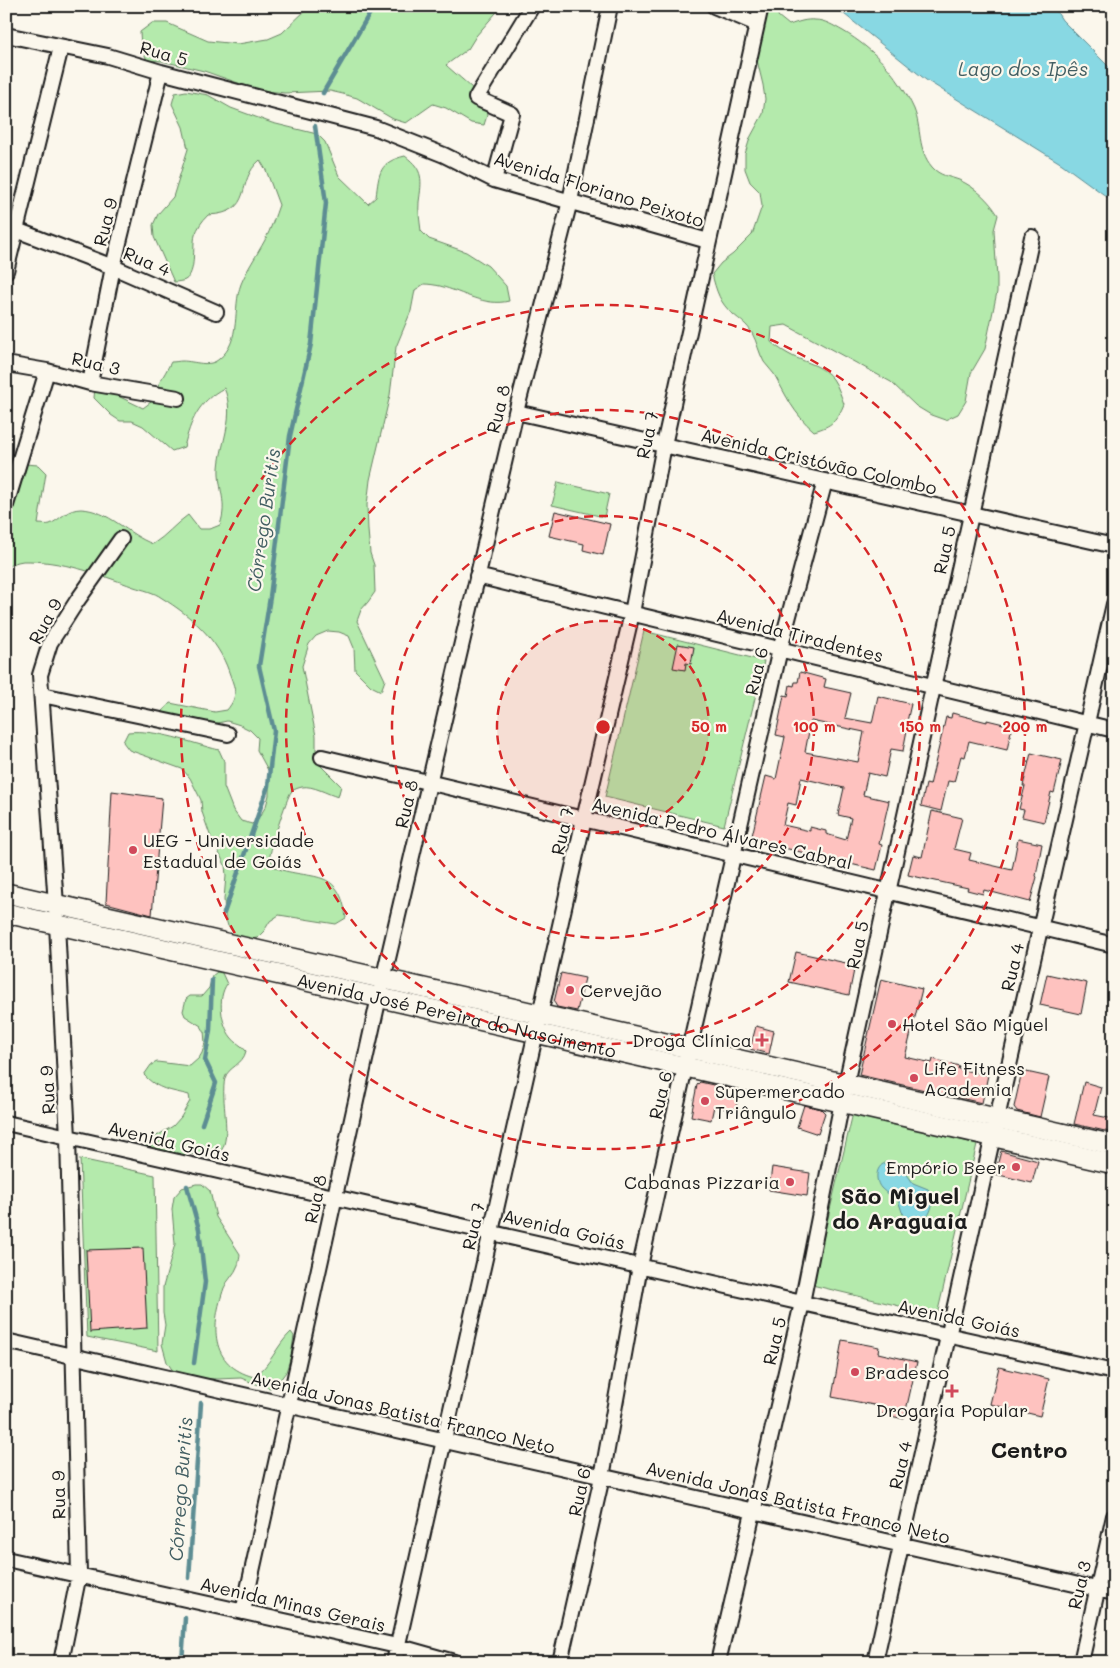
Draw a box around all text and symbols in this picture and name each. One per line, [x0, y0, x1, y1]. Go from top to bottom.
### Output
street label: Rua 5 [137, 35, 191, 71]
water label: Lago dos Ipês [958, 56, 1088, 81]
street label: Avenida Floriano Peixoto [491, 146, 707, 233]
street label: Rua 9 [87, 195, 123, 249]
street label: Rua 4 [120, 240, 175, 282]
street label: Rua 3 [69, 346, 123, 380]
street label: Rua 8 [480, 382, 516, 436]
street label: Rua 7 [630, 409, 664, 461]
street label: Avenida Cristóvão Colombo [699, 422, 940, 500]
water label: Córrego Buritis [241, 446, 285, 594]
street label: Rua 5 [927, 524, 961, 576]
street label: Rua 9 [23, 593, 68, 648]
street label: Avenida Tiradentes [714, 603, 886, 667]
street label: Rua 6 [739, 644, 773, 698]
text: 50 m [691, 716, 727, 736]
text: 100 m [792, 716, 836, 736]
text: 150 m [899, 716, 941, 736]
text: 200 m [1003, 716, 1048, 736]
centre of rings [594, 718, 612, 736]
street label: Rua 8 [389, 777, 423, 831]
street label: Avenida Pedro Álvares Cabral [589, 791, 855, 875]
street label: Rua 7 [545, 805, 579, 857]
place label: UEG - Universidade Estadual de Goiás [143, 828, 314, 873]
marker: UEG - Universidade Estadual de Goiás [127, 844, 139, 856]
street label: Rua 5 [840, 919, 874, 971]
street label: Rua 4 [995, 940, 1029, 994]
street label: Avenida José Pereira do Nascimento [295, 967, 619, 1063]
place label: Cervejão [580, 978, 662, 1002]
marker: Cervejão [564, 984, 576, 996]
place label: Hotel São Miguel [902, 1012, 1048, 1036]
marker: Hotel São Miguel [886, 1018, 898, 1030]
place label: Droga Clínica [632, 1028, 752, 1052]
marker: Droga Clínica [756, 1034, 768, 1046]
place label: Life Fitness Academia [924, 1056, 1025, 1101]
street label: Rua 9 [34, 1065, 60, 1115]
street label: Rua 6 [643, 1068, 677, 1122]
marker: Life Fitness Academia [908, 1072, 920, 1084]
place label: Supermercado Triângulo [715, 1079, 845, 1124]
marker: Supermercado Triângulo [699, 1095, 711, 1107]
street label: Avenida Goiás [106, 1115, 232, 1167]
place label: Empório Beer [886, 1155, 1006, 1179]
marker: Empório Beer [1010, 1161, 1022, 1173]
place label: Cabanas Pizzaria [624, 1170, 780, 1194]
street label: Rua 8 [298, 1172, 332, 1226]
marker: Cabanas Pizzaria [784, 1176, 796, 1188]
district label: São Miguel do Araguaia [832, 1181, 968, 1235]
street label: Rua 7 [456, 1200, 490, 1252]
street label: Avenida Goiás [501, 1203, 627, 1255]
street label: Avenida Goiás [896, 1293, 1022, 1343]
street label: Rua 5 [757, 1314, 791, 1368]
place label: Bradesco [865, 1360, 949, 1384]
street label: Avenida Jonas Batista Franco Neto [249, 1365, 558, 1459]
marker: Bradesco [849, 1366, 861, 1378]
marker: Drogaria Popular [946, 1385, 958, 1397]
place label: Drogaria Popular [876, 1398, 1028, 1422]
water label: Córrego Buritis [162, 1416, 198, 1562]
district label: Centro [991, 1435, 1067, 1464]
street label: Rua 4 [883, 1438, 917, 1492]
street label: Avenida Jonas Batista Franco Neto [644, 1455, 953, 1549]
street label: Rua 6 [562, 1465, 596, 1519]
street label: Rua 9 [46, 1470, 70, 1520]
street label: Rua 3 [1062, 1558, 1096, 1612]
street label: Avenida Minas Gerais [198, 1571, 388, 1637]

